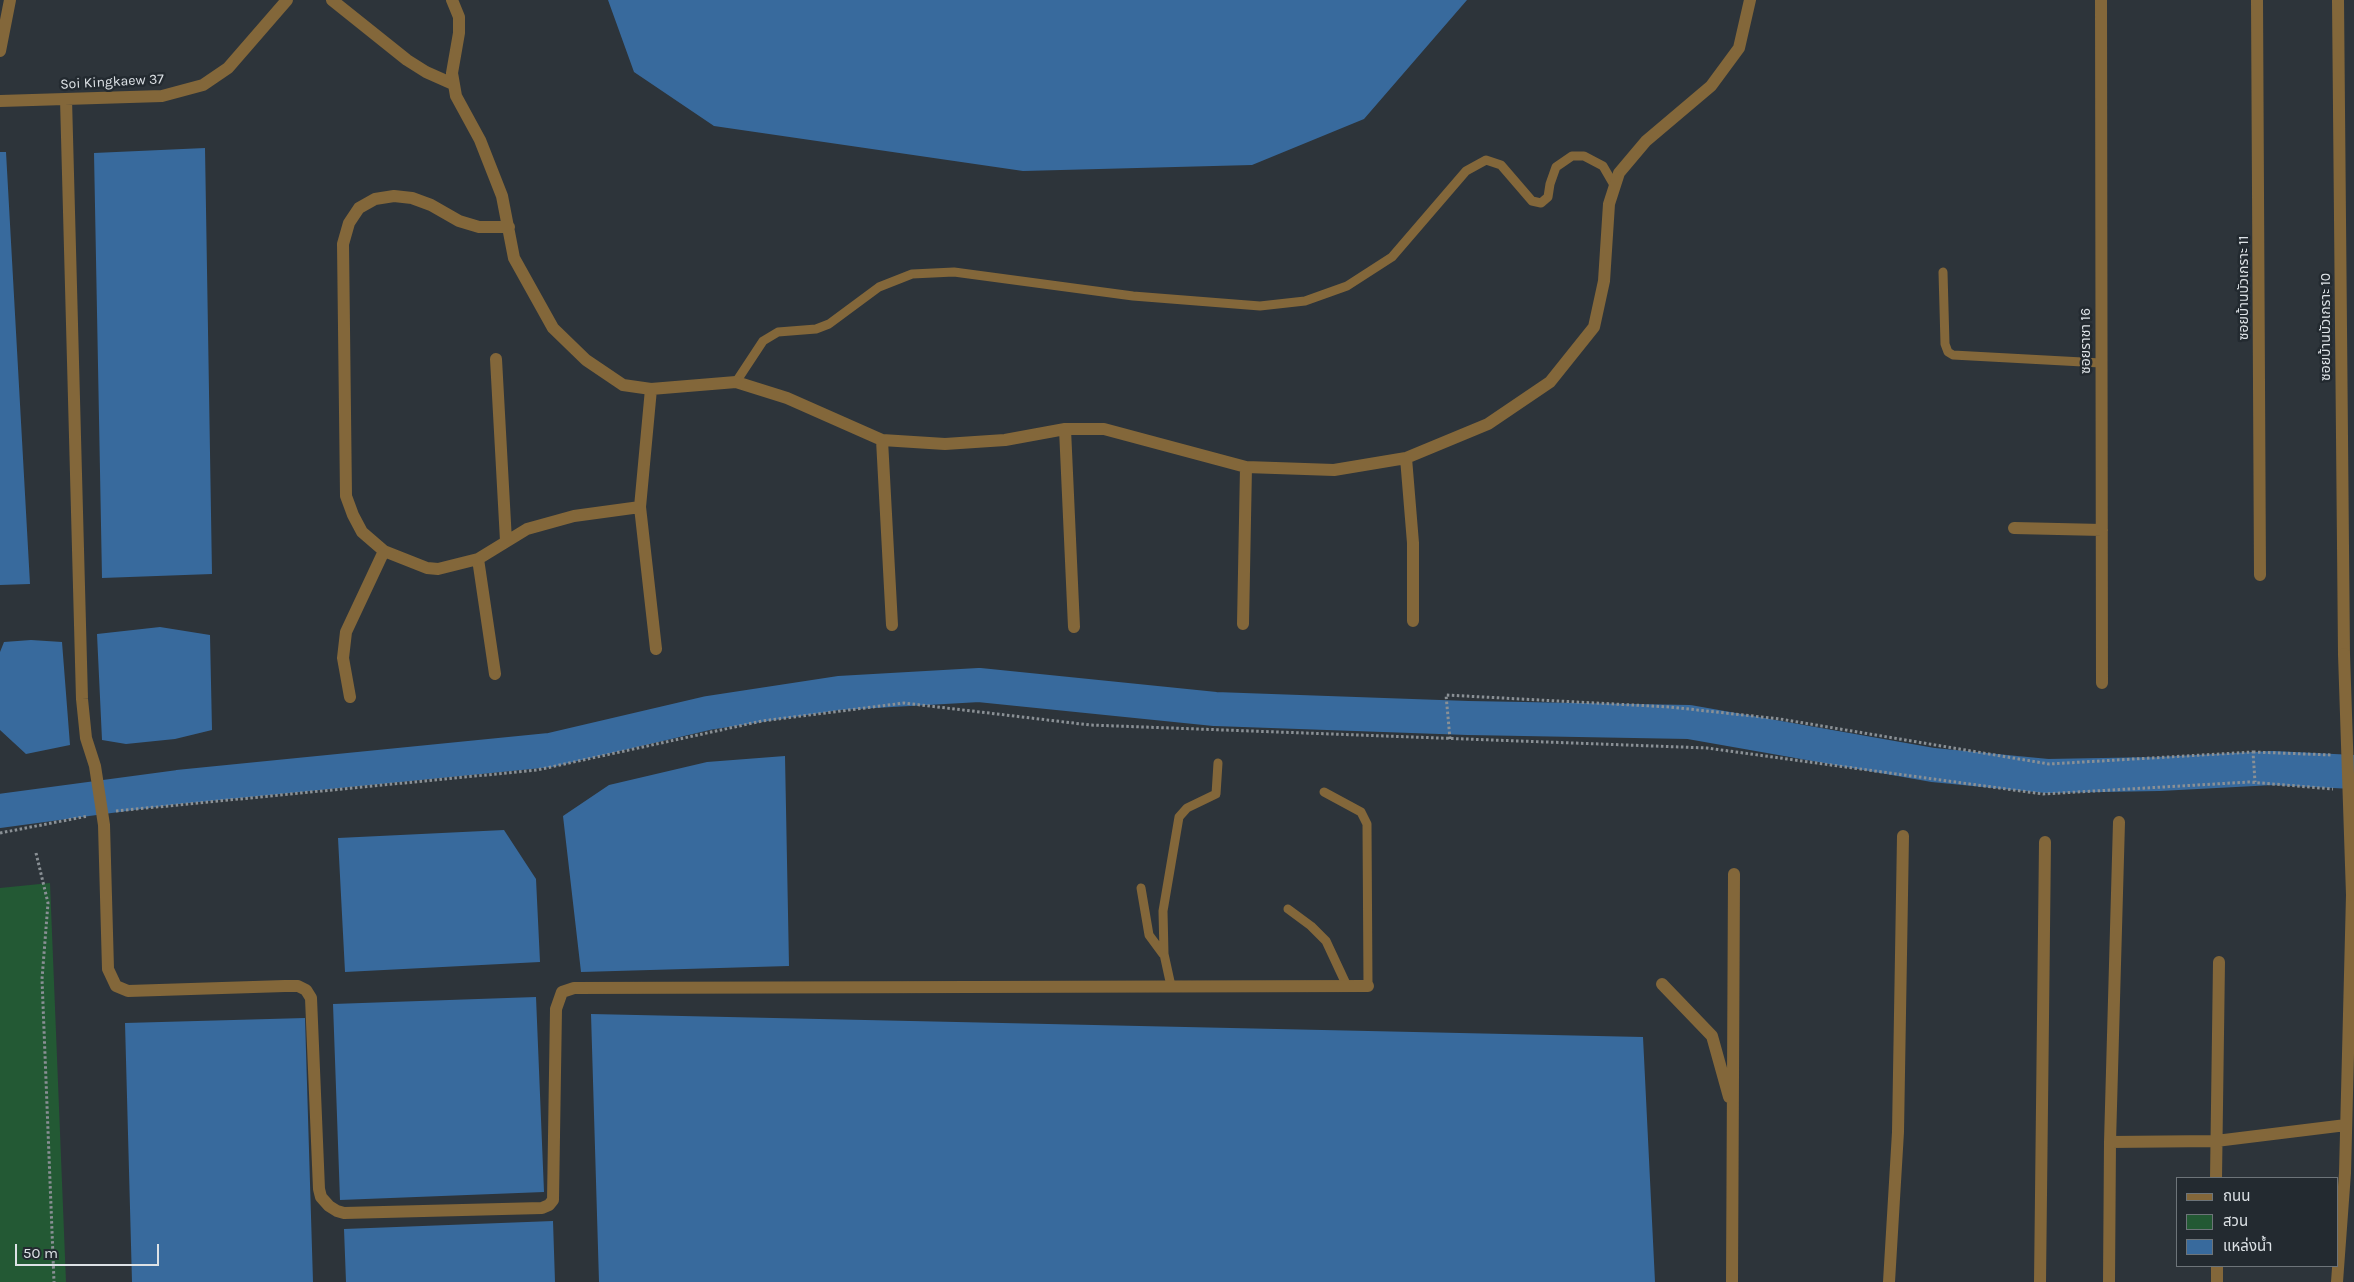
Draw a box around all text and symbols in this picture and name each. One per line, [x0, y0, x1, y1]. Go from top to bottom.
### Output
street label: Soi Kingkaew 37 [60, 71, 164, 93]
street label: ซอยบ้านบัวเกราะ 11 [2236, 236, 2252, 340]
street label: ซอยบ้านบัวเกราะ 10 [2318, 273, 2334, 381]
street label: ซอยราชา 16 [2078, 308, 2094, 374]
legend [2176, 1177, 2339, 1267]
text: ถนน [2223, 1187, 2250, 1205]
text: สวน [2223, 1212, 2248, 1230]
scale bar [18, 1234, 161, 1266]
text: แหล่งน้ำ [2223, 1237, 2272, 1255]
text: 50 m [23, 1244, 58, 1262]

